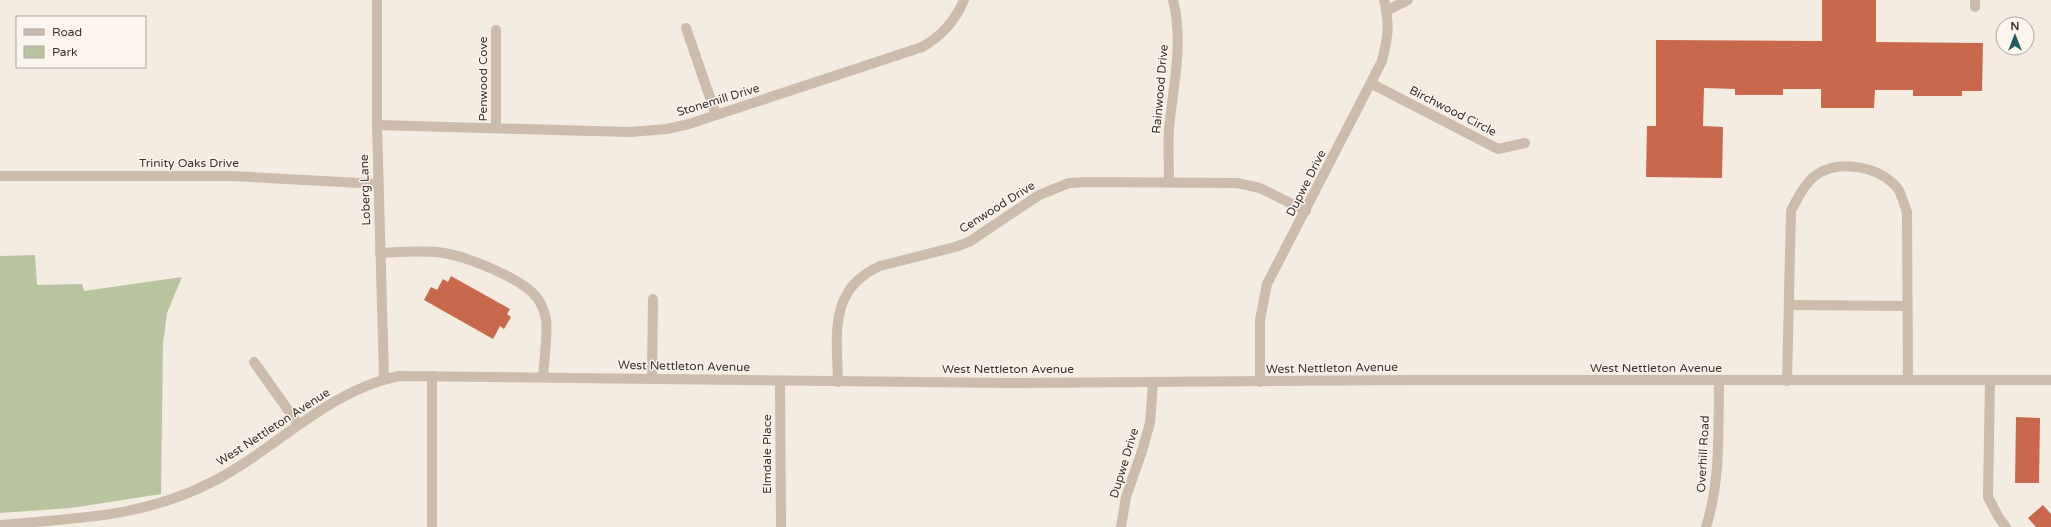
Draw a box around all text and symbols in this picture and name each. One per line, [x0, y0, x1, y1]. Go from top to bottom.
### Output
legend [16, 16, 146, 68]
north arrow [1995, 16, 2035, 56]
text: N [2011, 20, 2019, 33]
text: Road [52, 25, 82, 39]
street label: Penwood Cove [476, 36, 490, 122]
street label: Rainwood Drive [1149, 43, 1171, 134]
text: Park [52, 45, 78, 59]
street label: Stonemill Drive [675, 81, 761, 119]
street label: Birchwood Circle [1407, 83, 1499, 139]
street label: Dupwe Drive [1283, 147, 1329, 219]
street label: Loberg Lane [357, 154, 373, 226]
street label: Trinity Oaks Drive [139, 156, 239, 170]
street label: Cenwood Drive [957, 178, 1038, 236]
street label: West Nettleton Avenue [618, 358, 750, 374]
street label: West Nettleton Avenue [1266, 360, 1398, 376]
street label: West Nettleton Avenue [1590, 361, 1722, 375]
street label: West Nettleton Avenue [942, 362, 1074, 376]
street label: West Nettleton Avenue [214, 385, 332, 469]
street label: Elmdale Place [760, 414, 774, 494]
street label: Overhill Road [1694, 415, 1712, 493]
street label: Dupwe Drive [1107, 426, 1141, 500]

